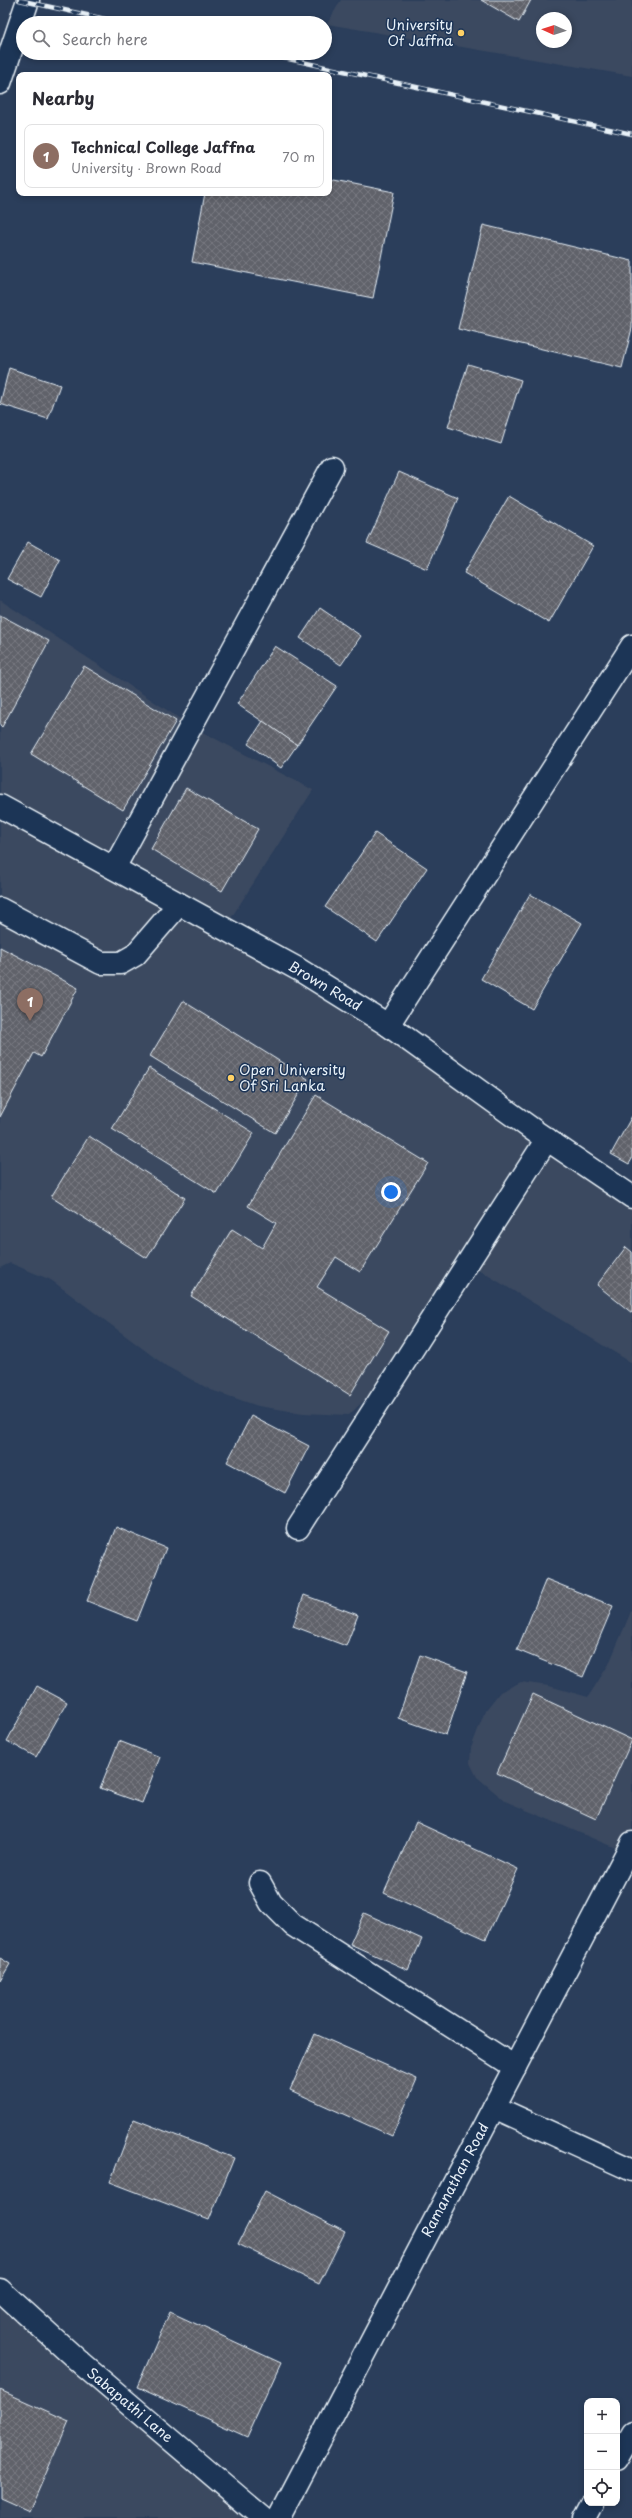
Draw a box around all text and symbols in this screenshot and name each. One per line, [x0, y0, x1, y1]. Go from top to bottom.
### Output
north arrow [536, 12, 572, 48]
place label: University Of Jaffna [386, 14, 453, 51]
search box [16, 16, 332, 60]
icon: search [30, 27, 52, 49]
text: Search here [62, 27, 148, 50]
marker: University Of Jaffna [456, 28, 466, 38]
text: Nearby [32, 85, 94, 111]
text: Technical College Jaffna [71, 135, 255, 158]
text: 1 [43, 147, 49, 166]
text: 70 m [282, 147, 315, 166]
text: University · Brown Road [71, 158, 222, 177]
street label: Brown Road [285, 955, 366, 1016]
pin: 1 [17, 988, 43, 1021]
place label: Open University Of Sri Lanka [239, 1059, 346, 1096]
marker: Open University Of Sri Lanka [226, 1073, 236, 1083]
your location [381, 1182, 401, 1202]
street label: Ramanathan Road [416, 2119, 494, 2241]
street label: Sabapathi Lane [83, 2362, 178, 2447]
map controls [584, 2398, 620, 2506]
button: + [584, 2398, 620, 2434]
button: − [584, 2434, 620, 2470]
button: locate [584, 2470, 620, 2506]

